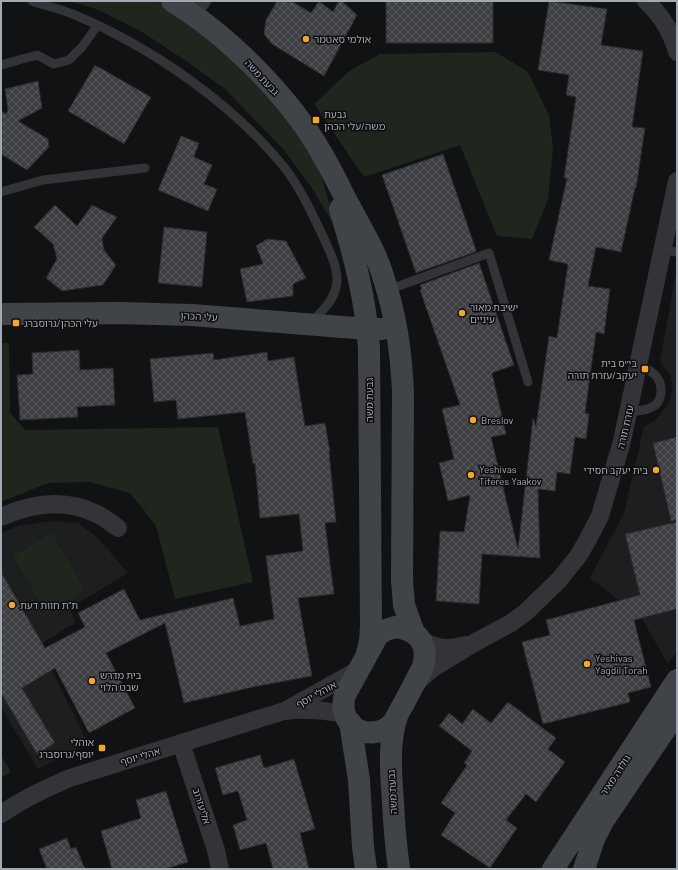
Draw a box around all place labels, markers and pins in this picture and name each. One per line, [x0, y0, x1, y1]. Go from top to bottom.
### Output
place label: אולמי סאטמר [314, 33, 371, 45]
marker: אולמי סאטמר [301, 34, 311, 44]
place label: גבעת משה/עלי הכהן [324, 108, 386, 132]
marker: גבעת משה/עלי הכהן [311, 115, 321, 125]
place label: ישיבת מאור עיניים [470, 301, 518, 325]
marker: ישיבת מאור עיניים [457, 308, 467, 318]
place label: עלי הכהן/גרוסברג [24, 317, 98, 329]
marker: עלי הכהן/גרוסברג [11, 318, 21, 328]
place label: בי״ס בית יעקב/עזרת תורה [568, 357, 637, 381]
marker: בי״ס בית יעקב/עזרת תורה [640, 364, 650, 374]
place label: Breslov [481, 414, 513, 426]
marker: Breslov [468, 415, 478, 425]
place label: Yeshivas Tiferes Yaakov [479, 463, 542, 487]
place label: בית יעקב חסידי [583, 464, 648, 476]
marker: בית יעקב חסידי [651, 465, 661, 475]
marker: Yeshivas Tiferes Yaakov [466, 470, 476, 480]
place label: ת"ת חוות דעת [20, 599, 78, 611]
marker: ת"ת חוות דעת [7, 600, 17, 610]
place label: Yeshivas Yagdil Torah [595, 652, 648, 676]
marker: Yeshivas Yagdil Torah [582, 659, 592, 669]
place label: בית מדרש שבט הלוי [100, 669, 142, 693]
marker: בית מדרש שבט הלוי [87, 676, 97, 686]
place label: אוהלי יוסף/גרוסברג [39, 736, 94, 760]
marker: אוהלי יוסף/גרוסברג [97, 743, 107, 753]

